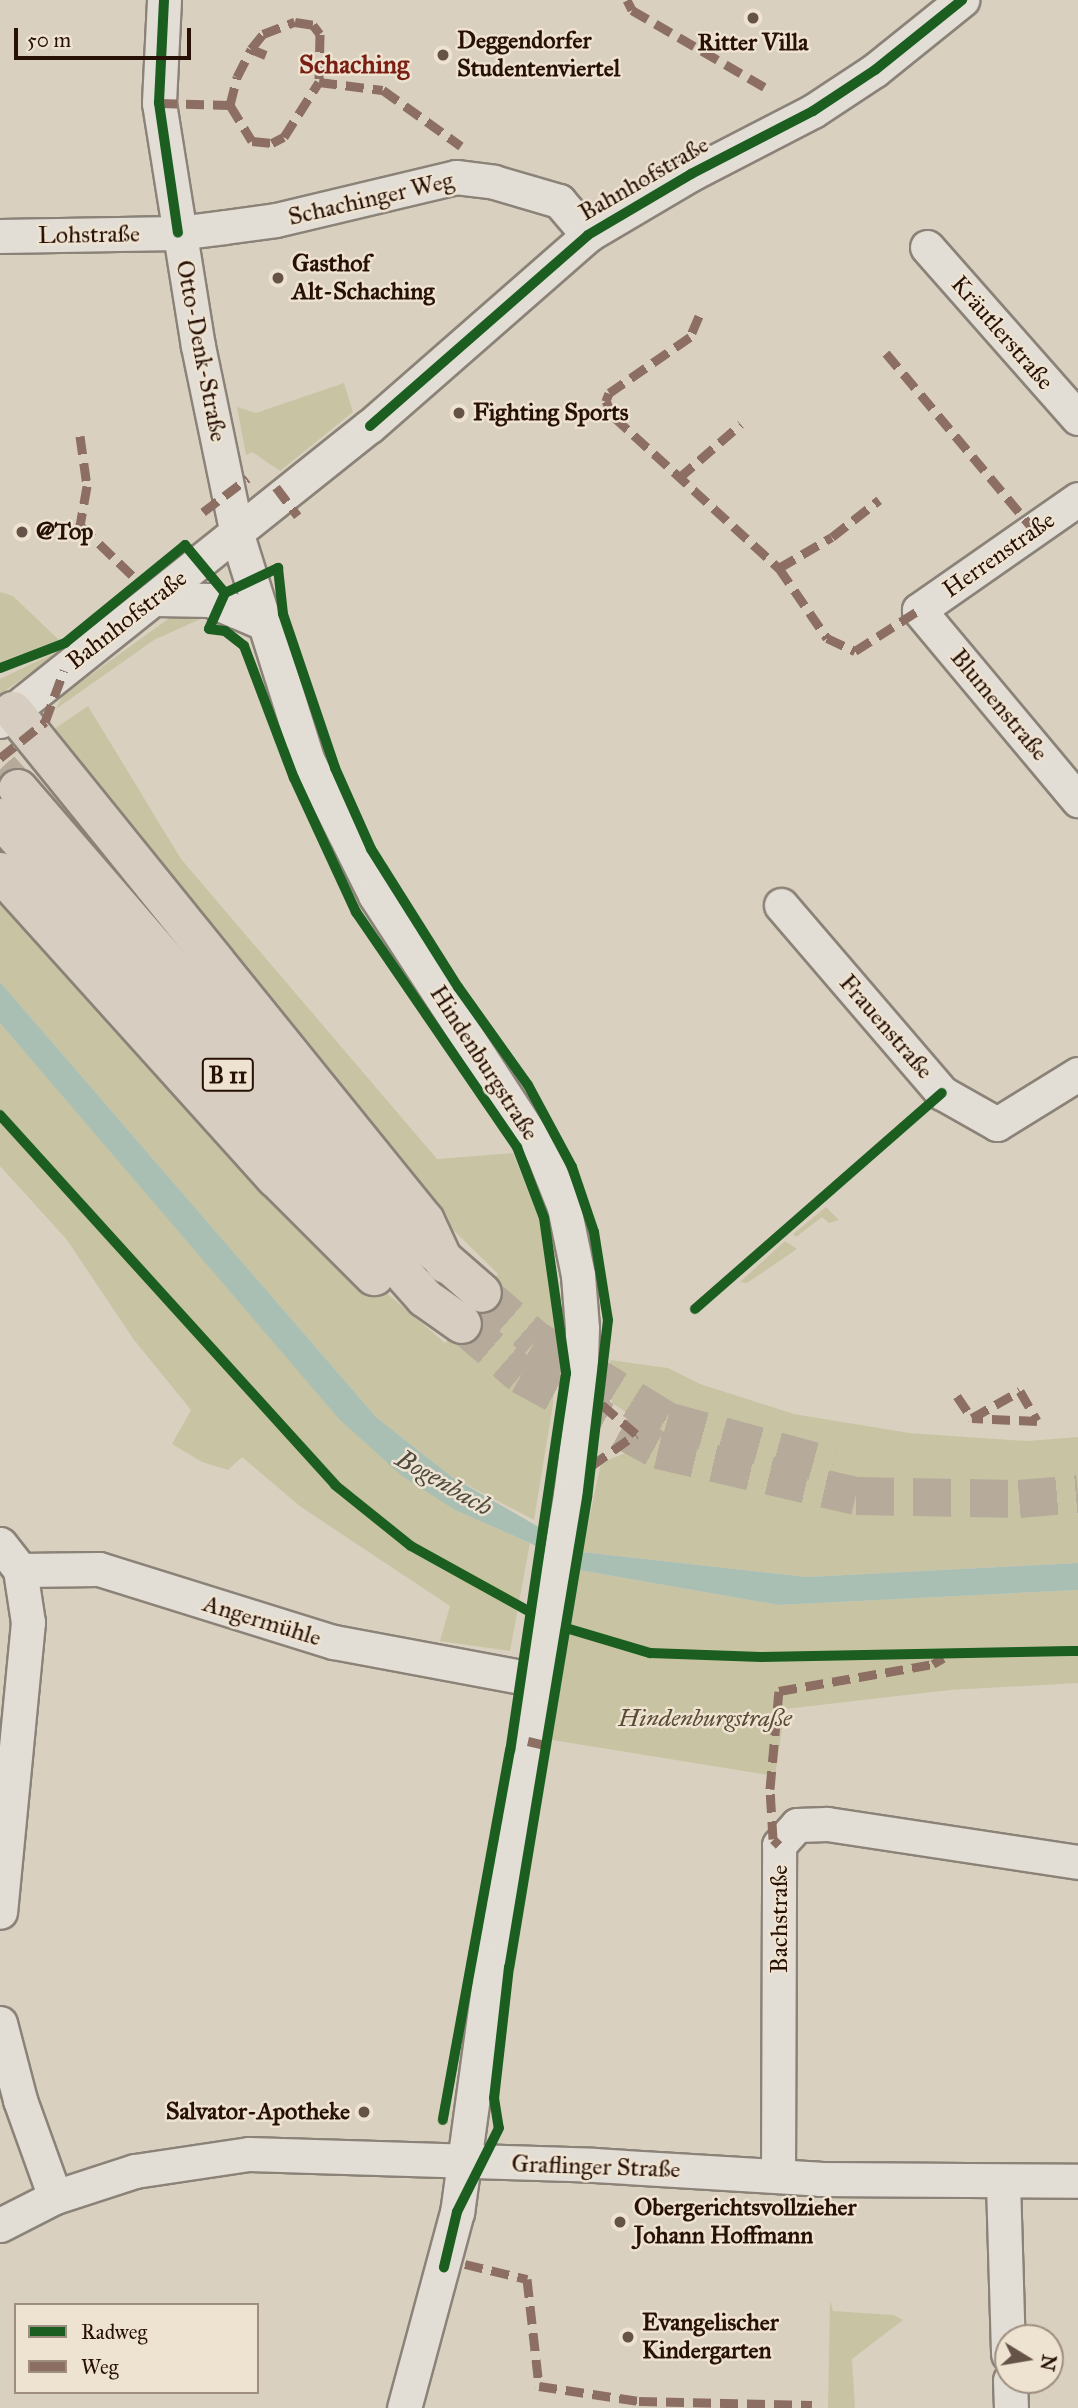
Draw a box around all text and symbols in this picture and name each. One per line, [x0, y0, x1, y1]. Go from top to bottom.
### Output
marker: Ritter Villa [745, 10, 761, 26]
scale bar [18, 14, 194, 58]
text: 50 m [27, 27, 71, 53]
place label: Deggendorfer Studentenviertel [457, 27, 620, 83]
place label: Ritter Villa [698, 29, 808, 57]
marker: Deggendorfer Studentenviertel [435, 47, 451, 63]
district label: Schaching [299, 49, 409, 81]
street label: Bahnhofstraße [574, 130, 714, 228]
street label: Schachinger Weg [286, 166, 456, 232]
street label: Lohstraße [38, 220, 140, 250]
place label: Gasthof Alt-Schaching [292, 250, 435, 306]
street label: Otto-Denk-Straße [169, 258, 233, 444]
marker: Gasthof Alt-Schaching [270, 270, 286, 286]
street label: Kräutlerstraße [945, 270, 1059, 396]
place label: Fighting Sports [473, 399, 628, 427]
marker: Fighting Sports [451, 405, 467, 421]
street label: Herrenstraße [937, 506, 1061, 604]
place label: @Top [36, 518, 93, 546]
marker: @Top [14, 524, 30, 540]
street label: Bahnhofstraße [61, 564, 193, 676]
street label: Blumenstraße [944, 643, 1054, 767]
street label: Frauenstraße [833, 969, 939, 1085]
street label: Hindenburgstraße [423, 980, 545, 1146]
road number: B 11 [202, 1056, 254, 1094]
water label: Bogenbach [390, 1443, 498, 1523]
street label: Angermühle [200, 1589, 324, 1653]
park label: Hindenburgstraße [618, 1705, 792, 1733]
street label: Bachstraße [766, 1865, 794, 1973]
place label: Salvator-Apotheke [166, 2098, 350, 2126]
marker: Salvator-Apotheke [356, 2104, 372, 2120]
street label: Graflinger Straße [511, 2150, 681, 2184]
place label: Obergerichtsvollzieher Johann Hoffmann [634, 2194, 857, 2250]
marker: Obergerichtsvollzieher Johann Hoffmann [612, 2214, 628, 2230]
legend [14, 2303, 259, 2394]
place label: Evangelischer Kindergarten [642, 2309, 779, 2365]
text: Radweg [81, 2319, 147, 2345]
north arrow [994, 2324, 1064, 2394]
marker: Evangelischer Kindergarten [620, 2329, 636, 2345]
text: N [1035, 2353, 1061, 2373]
text: Weg [81, 2354, 119, 2380]

